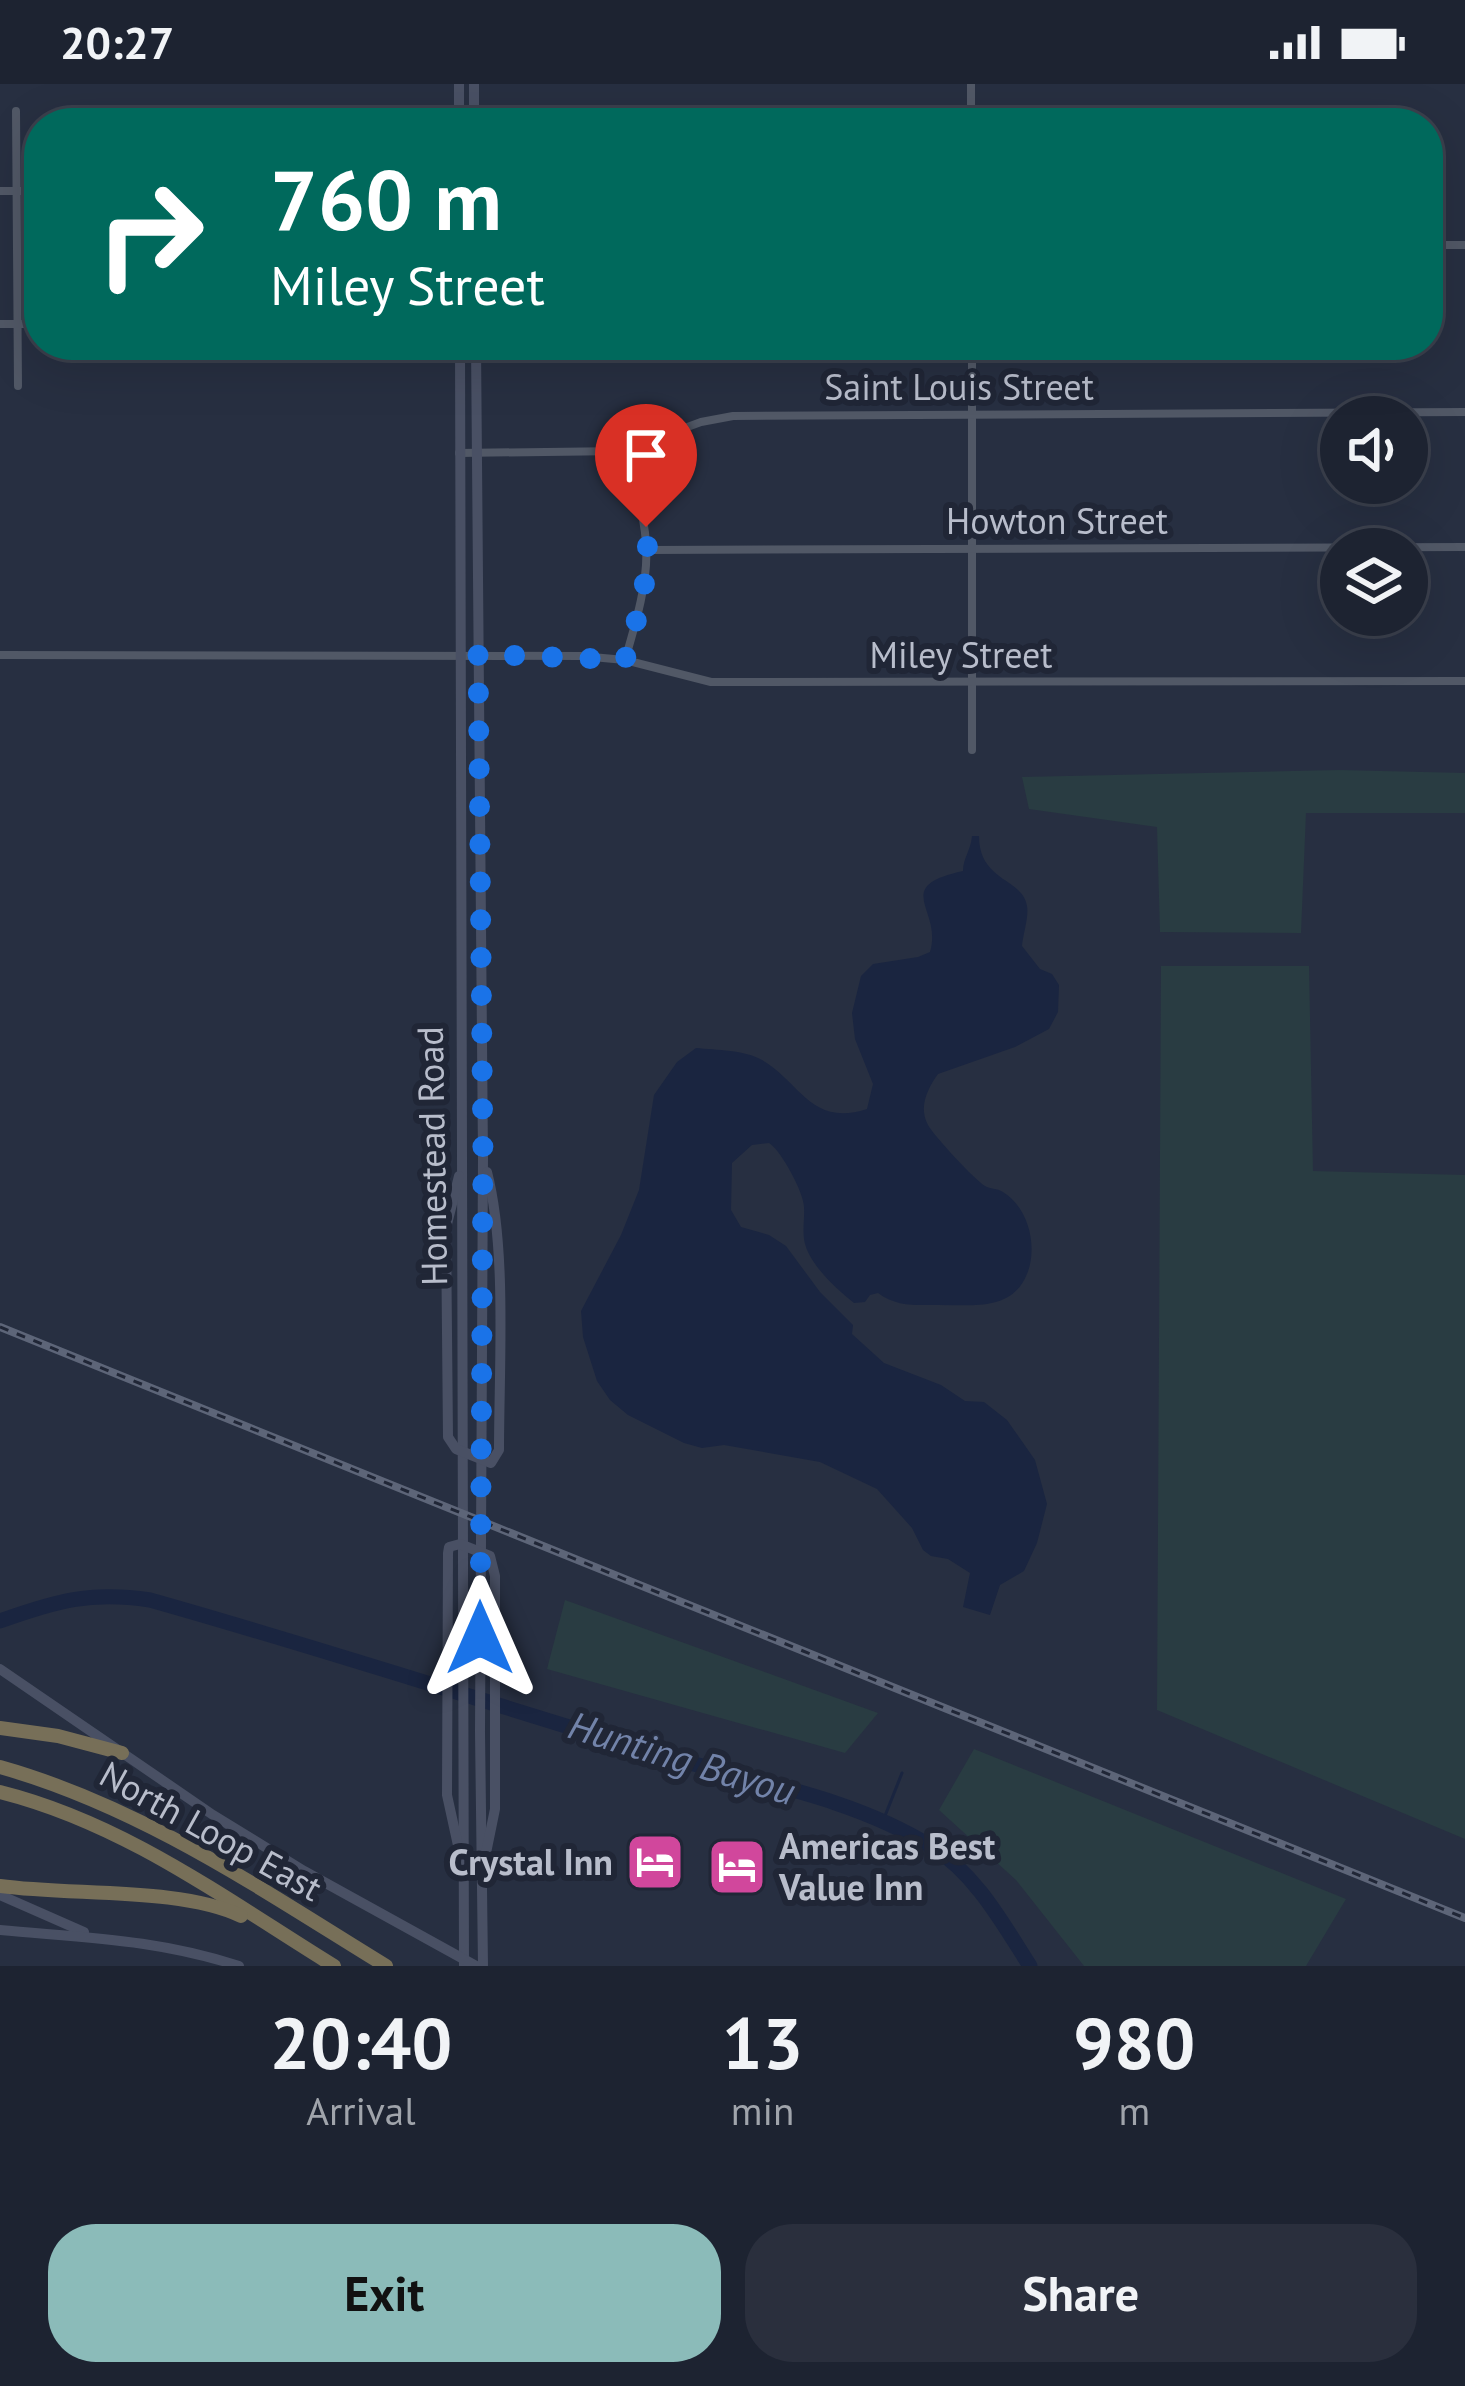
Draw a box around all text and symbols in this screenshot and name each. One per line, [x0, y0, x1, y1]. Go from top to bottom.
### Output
text: 20:27 [60, 13, 174, 71]
text: 760 m [270, 144, 502, 253]
icon: right [72, 156, 228, 312]
text: Miley Street [270, 250, 545, 320]
street label: Saint Louis Street [824, 363, 1094, 410]
map controls [1320, 396, 1428, 636]
button: sound [1320, 396, 1428, 504]
pin [595, 404, 697, 527]
icon: arrive [613, 422, 679, 488]
street label: Howton Street [946, 497, 1168, 544]
button: layers [1320, 528, 1428, 636]
street label: Miley Street [869, 631, 1053, 678]
street label: Homestead Road [406, 1026, 457, 1286]
position arrow [417, 1575, 543, 1701]
water label: Hunting Bayou [563, 1699, 802, 1816]
street label: North Loop East [92, 1750, 331, 1911]
place label: Americas Best Value Inn [778, 1822, 996, 1910]
hotel icon: Crystal Inn [624, 1831, 686, 1893]
hotel icon: Americas Best Value Inn [706, 1836, 768, 1898]
place label: Crystal Inn [449, 1838, 613, 1885]
text: 20:40 [270, 1996, 452, 2089]
text: 13 [722, 1996, 803, 2089]
text: 980 [1073, 1996, 1195, 2089]
text: Arrival [306, 2085, 416, 2136]
text: min [731, 2085, 794, 2136]
text: m [1118, 2085, 1150, 2136]
button: Exit [48, 2224, 721, 2362]
button: Share [745, 2224, 1417, 2362]

